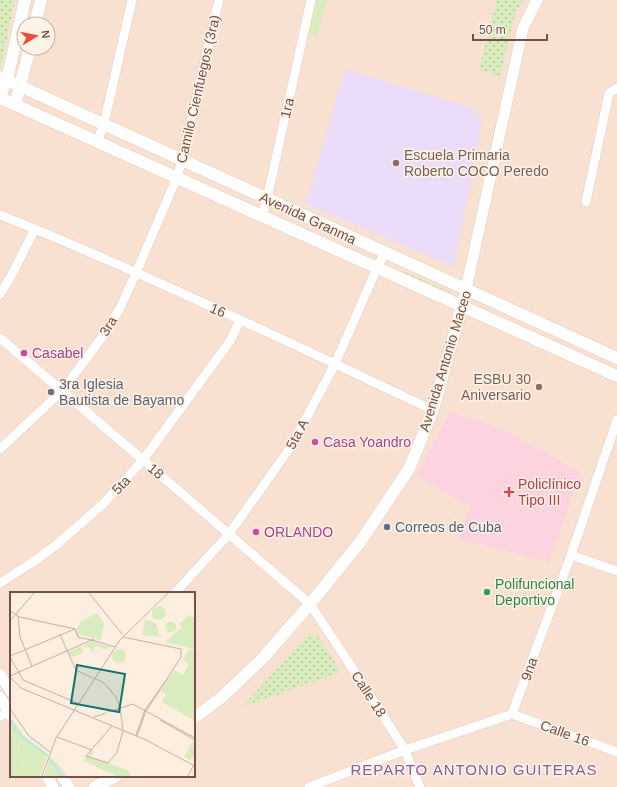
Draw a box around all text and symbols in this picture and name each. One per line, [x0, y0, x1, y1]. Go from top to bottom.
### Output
street label: Camilo Cienfuegos (3ra) [173, 13, 223, 165]
north arrow [16, 16, 56, 56]
scale bar [473, 16, 547, 42]
text: 50 m [479, 23, 506, 37]
text: N [39, 29, 52, 39]
street label: 1ra [277, 96, 297, 120]
place label: Escuela Primaria Roberto COCO Peredo [404, 147, 549, 179]
marker: Escuela Primaria Roberto COCO Peredo [391, 158, 401, 168]
street label: Avenida Granma [257, 189, 359, 247]
street label: Avenida Antonio Maceo [416, 288, 474, 434]
street label: 16 [208, 300, 229, 321]
street label: 3ra [96, 313, 120, 339]
place label: Casabel [32, 345, 83, 361]
marker: Casabel [19, 348, 29, 358]
place label: ESBU 30 Aniversario [461, 371, 531, 403]
place label: 3ra Iglesia Bautista de Bayamo [59, 376, 185, 408]
marker: ESBU 30 Aniversario [534, 382, 544, 392]
marker: 3ra Iglesia Bautista de Bayamo [46, 387, 56, 397]
street label: 5ta A [282, 416, 312, 452]
place label: Casa Yoandro [323, 434, 411, 450]
marker: Casa Yoandro [310, 437, 320, 447]
street label: 18 [145, 460, 167, 482]
street label: 5ta [109, 472, 134, 498]
place label: Policlínico Tipo III [518, 476, 581, 508]
marker: Policlínico Tipo III [503, 486, 515, 498]
place label: Correos de Cuba [395, 519, 502, 535]
marker: Correos de Cuba [382, 522, 392, 532]
place label: ORLANDO [264, 524, 333, 540]
marker: ORLANDO [251, 527, 261, 537]
place label: Polifuncional Deportivo [495, 576, 574, 608]
marker: Polifuncional Deportivo [482, 587, 492, 597]
inset map [10, 592, 195, 777]
street label: 9na [517, 655, 541, 683]
street label: Calle 18 [348, 668, 390, 720]
street label: Calle 16 [538, 717, 592, 749]
district label: REPARTO ANTONIO GUITERAS [350, 761, 598, 778]

